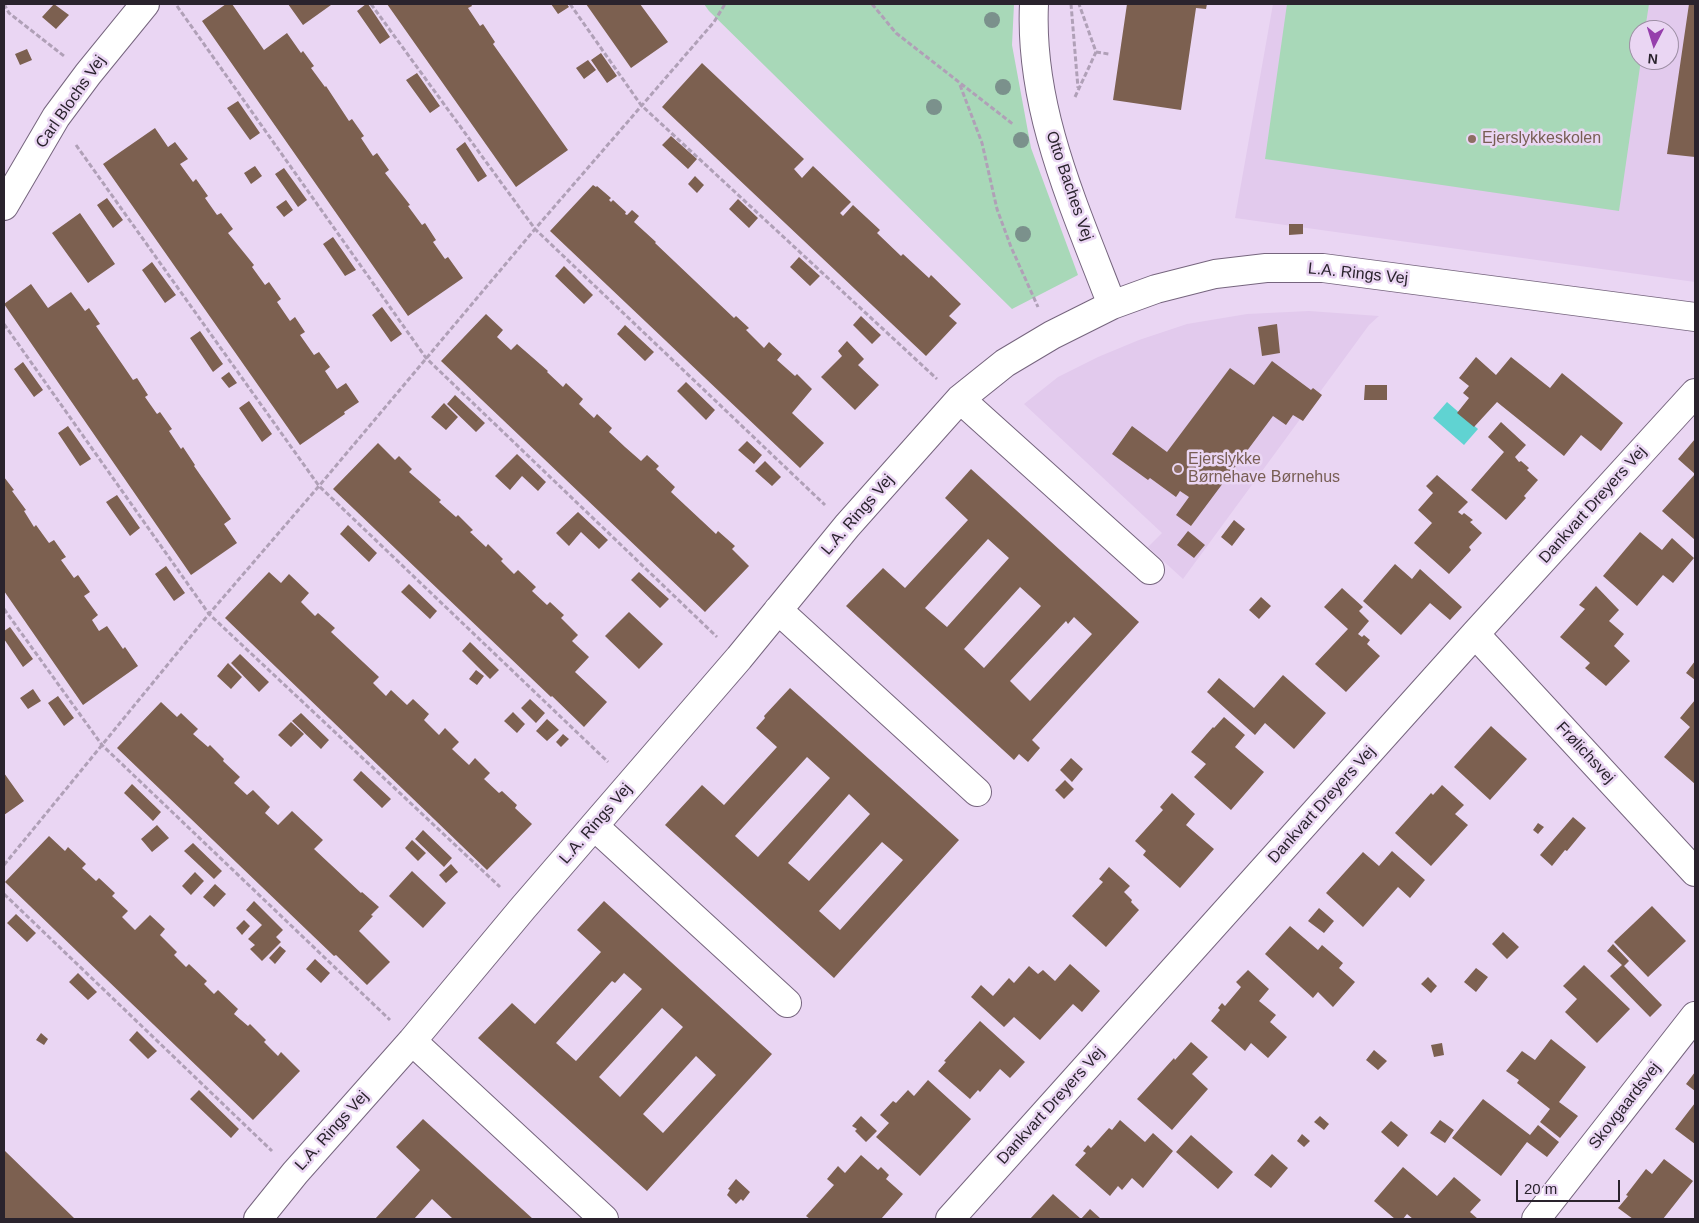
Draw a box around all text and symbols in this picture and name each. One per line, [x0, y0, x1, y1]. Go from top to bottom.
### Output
north arrow [1629, 20, 1679, 70]
text: N [1647, 51, 1659, 67]
street label: Carl Blochs Vej [32, 52, 110, 152]
street label: Otto Baches Vej [1041, 129, 1097, 243]
place label: Ejerslykkeskolen [1482, 129, 1601, 149]
marker: Ejerslykkeskolen [1466, 133, 1478, 145]
street label: L.A. Rings Vej [1307, 259, 1409, 289]
street label: Dankvart Dreyers Vej [1535, 442, 1651, 568]
place label: Ejerslykke Børnehave Børnehus [1188, 450, 1340, 488]
marker: Ejerslykke Børnehave Børnehus [1172, 463, 1184, 475]
street label: L.A. Rings Vej [818, 471, 898, 559]
street label: Frølichsvej [1552, 718, 1618, 788]
street label: Dankvart Dreyers Vej [1264, 742, 1380, 868]
street label: L.A. Rings Vej [556, 780, 636, 868]
street label: Dankvart Dreyers Vej [993, 1043, 1109, 1169]
street label: Skovgaardsvej [1585, 1059, 1665, 1153]
street label: L.A. Rings Vej [291, 1087, 373, 1175]
scale bar [1519, 1170, 1623, 1202]
text: 20 m [1524, 1180, 1557, 1197]

